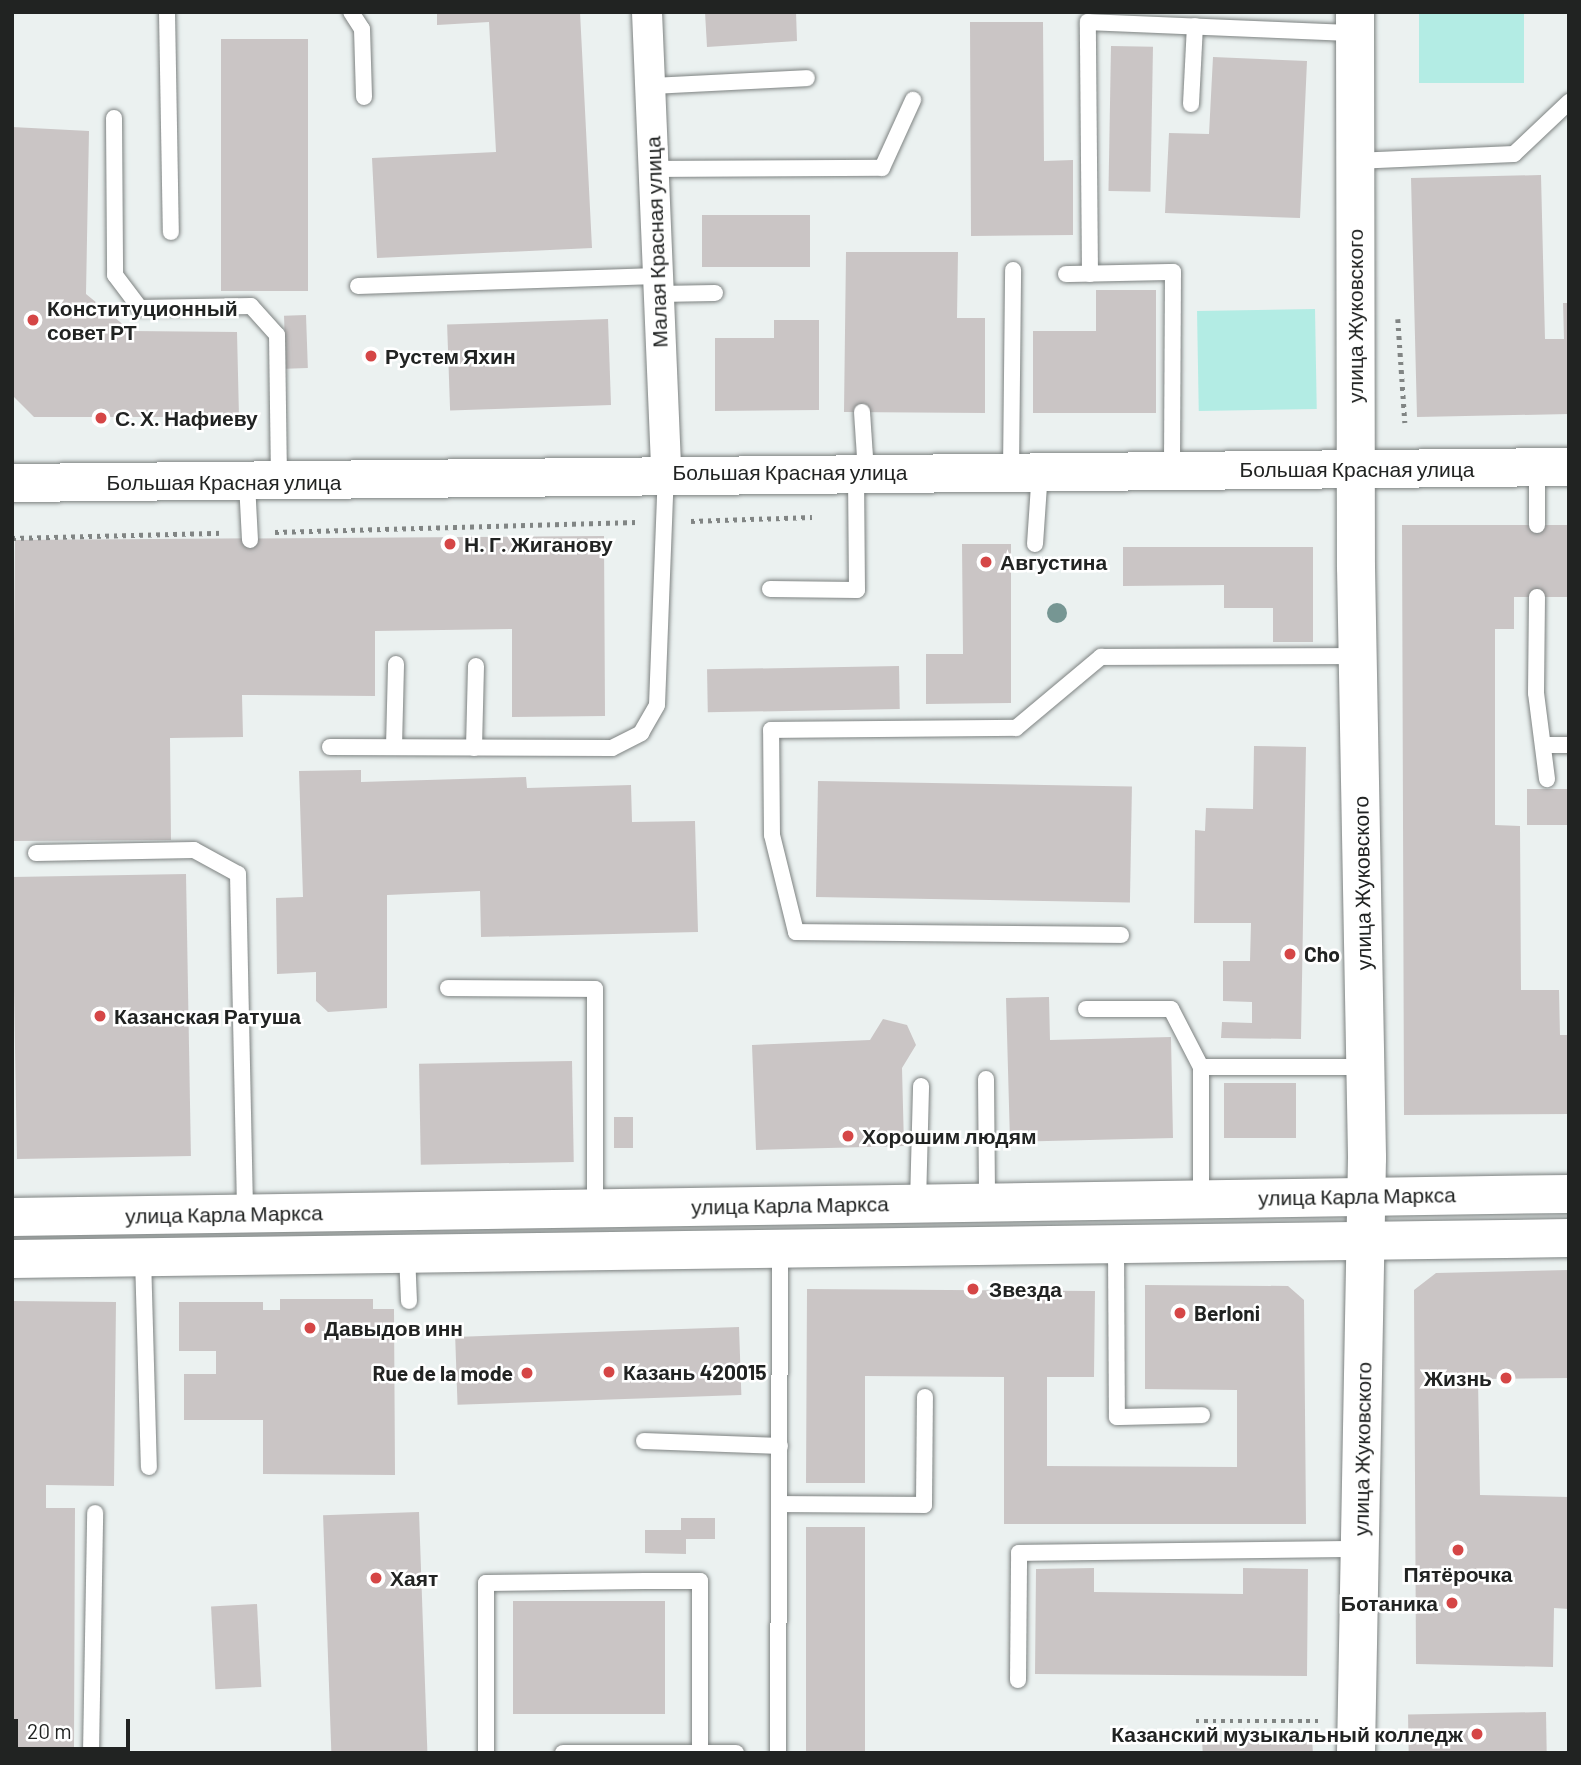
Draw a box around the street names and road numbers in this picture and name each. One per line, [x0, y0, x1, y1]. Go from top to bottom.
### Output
street label: Малая Красная улица [640, 136, 672, 348]
street label: улица Жуковского [1342, 229, 1368, 403]
street label: Большая Красная улица [1240, 456, 1474, 482]
street label: Большая Красная улица [673, 459, 907, 485]
street label: Большая Красная улица [107, 469, 341, 495]
street label: улица Жуковского [1348, 796, 1376, 970]
street label: улица Карла Маркса [1258, 1182, 1456, 1210]
street label: улица Карла Маркса [691, 1191, 889, 1219]
street label: улица Карла Маркса [125, 1200, 323, 1228]
street label: улица Жуковского [1348, 1362, 1376, 1536]

